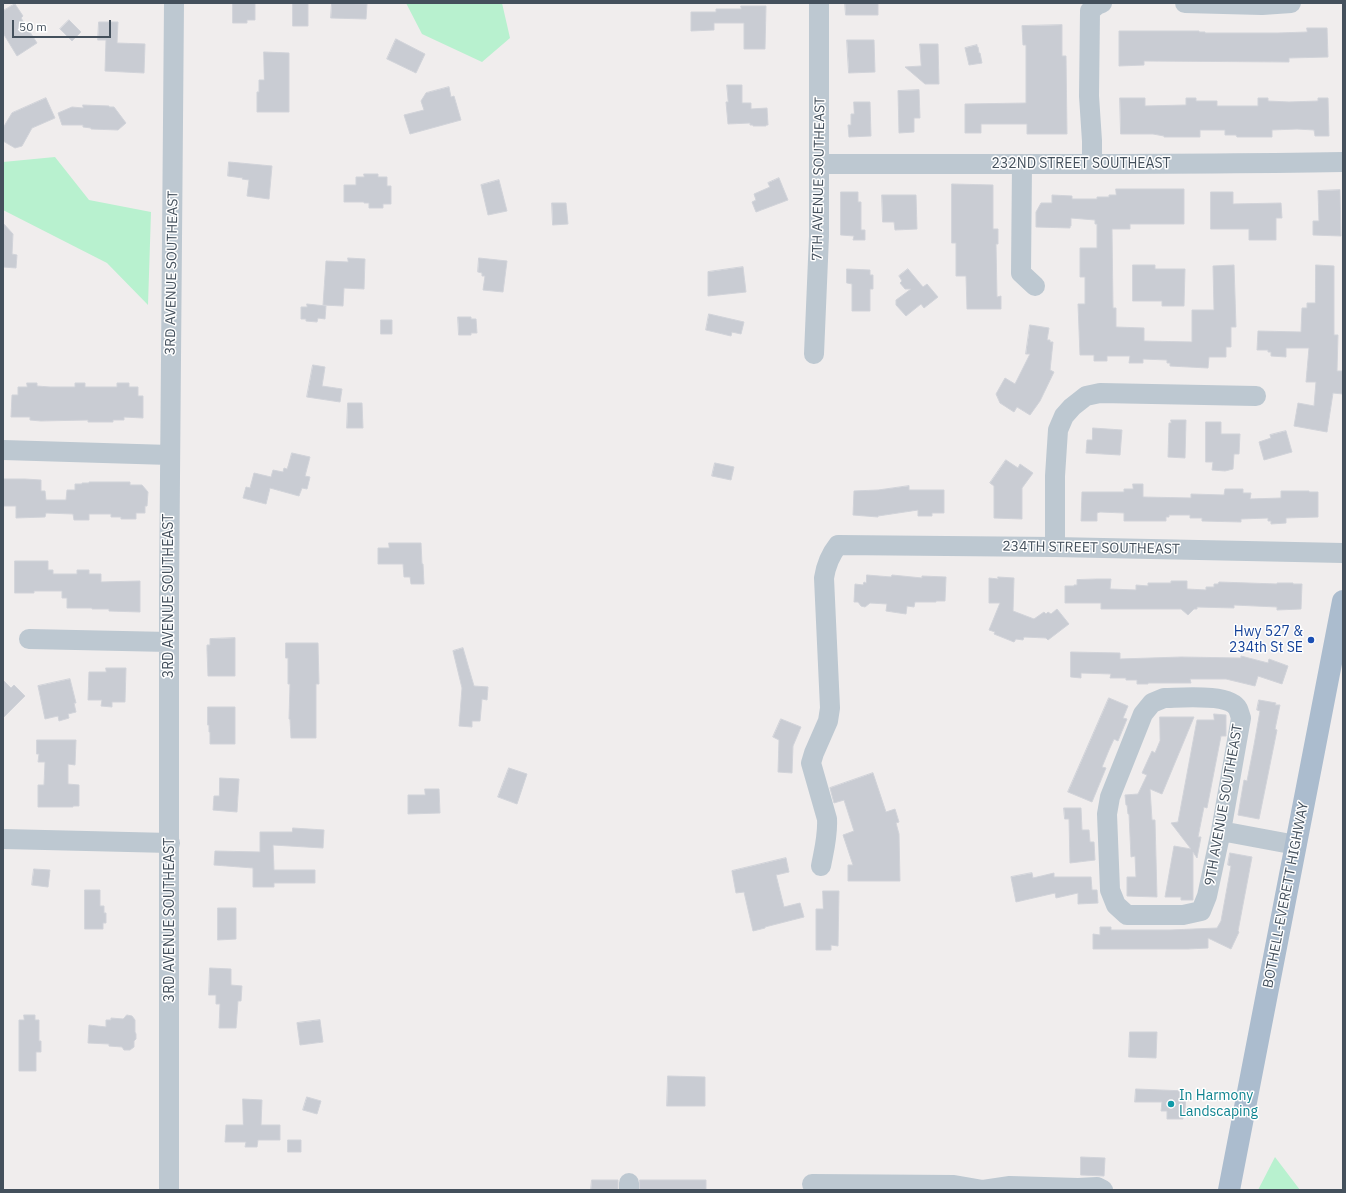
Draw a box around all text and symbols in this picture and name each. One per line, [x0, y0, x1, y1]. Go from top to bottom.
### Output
scale bar [14, 12, 113, 38]
text: 50 m [19, 19, 47, 34]
street label: 7TH AVENUE SOUTHEAST [809, 97, 829, 261]
street label: 232ND STREET SOUTHEAST [992, 156, 1170, 172]
street label: 3RD AVENUE SOUTHEAST [162, 191, 182, 355]
street label: 3RD AVENUE SOUTHEAST [161, 514, 177, 678]
street label: 234TH STREET SOUTHEAST [1002, 538, 1180, 558]
place label: Hwy 527 & 234th St SE [1229, 624, 1303, 656]
marker: Hwy 527 & 234th St SE [1306, 635, 1316, 645]
street label: 9TH AVENUE SOUTHEAST [1201, 723, 1247, 887]
street label: BOTHELL-EVERETT HIGHWAY [1260, 800, 1312, 990]
street label: 3RD AVENUE SOUTHEAST [162, 838, 178, 1002]
place label: In Harmony Landscaping [1179, 1088, 1258, 1120]
marker: In Harmony Landscaping [1166, 1099, 1176, 1109]

